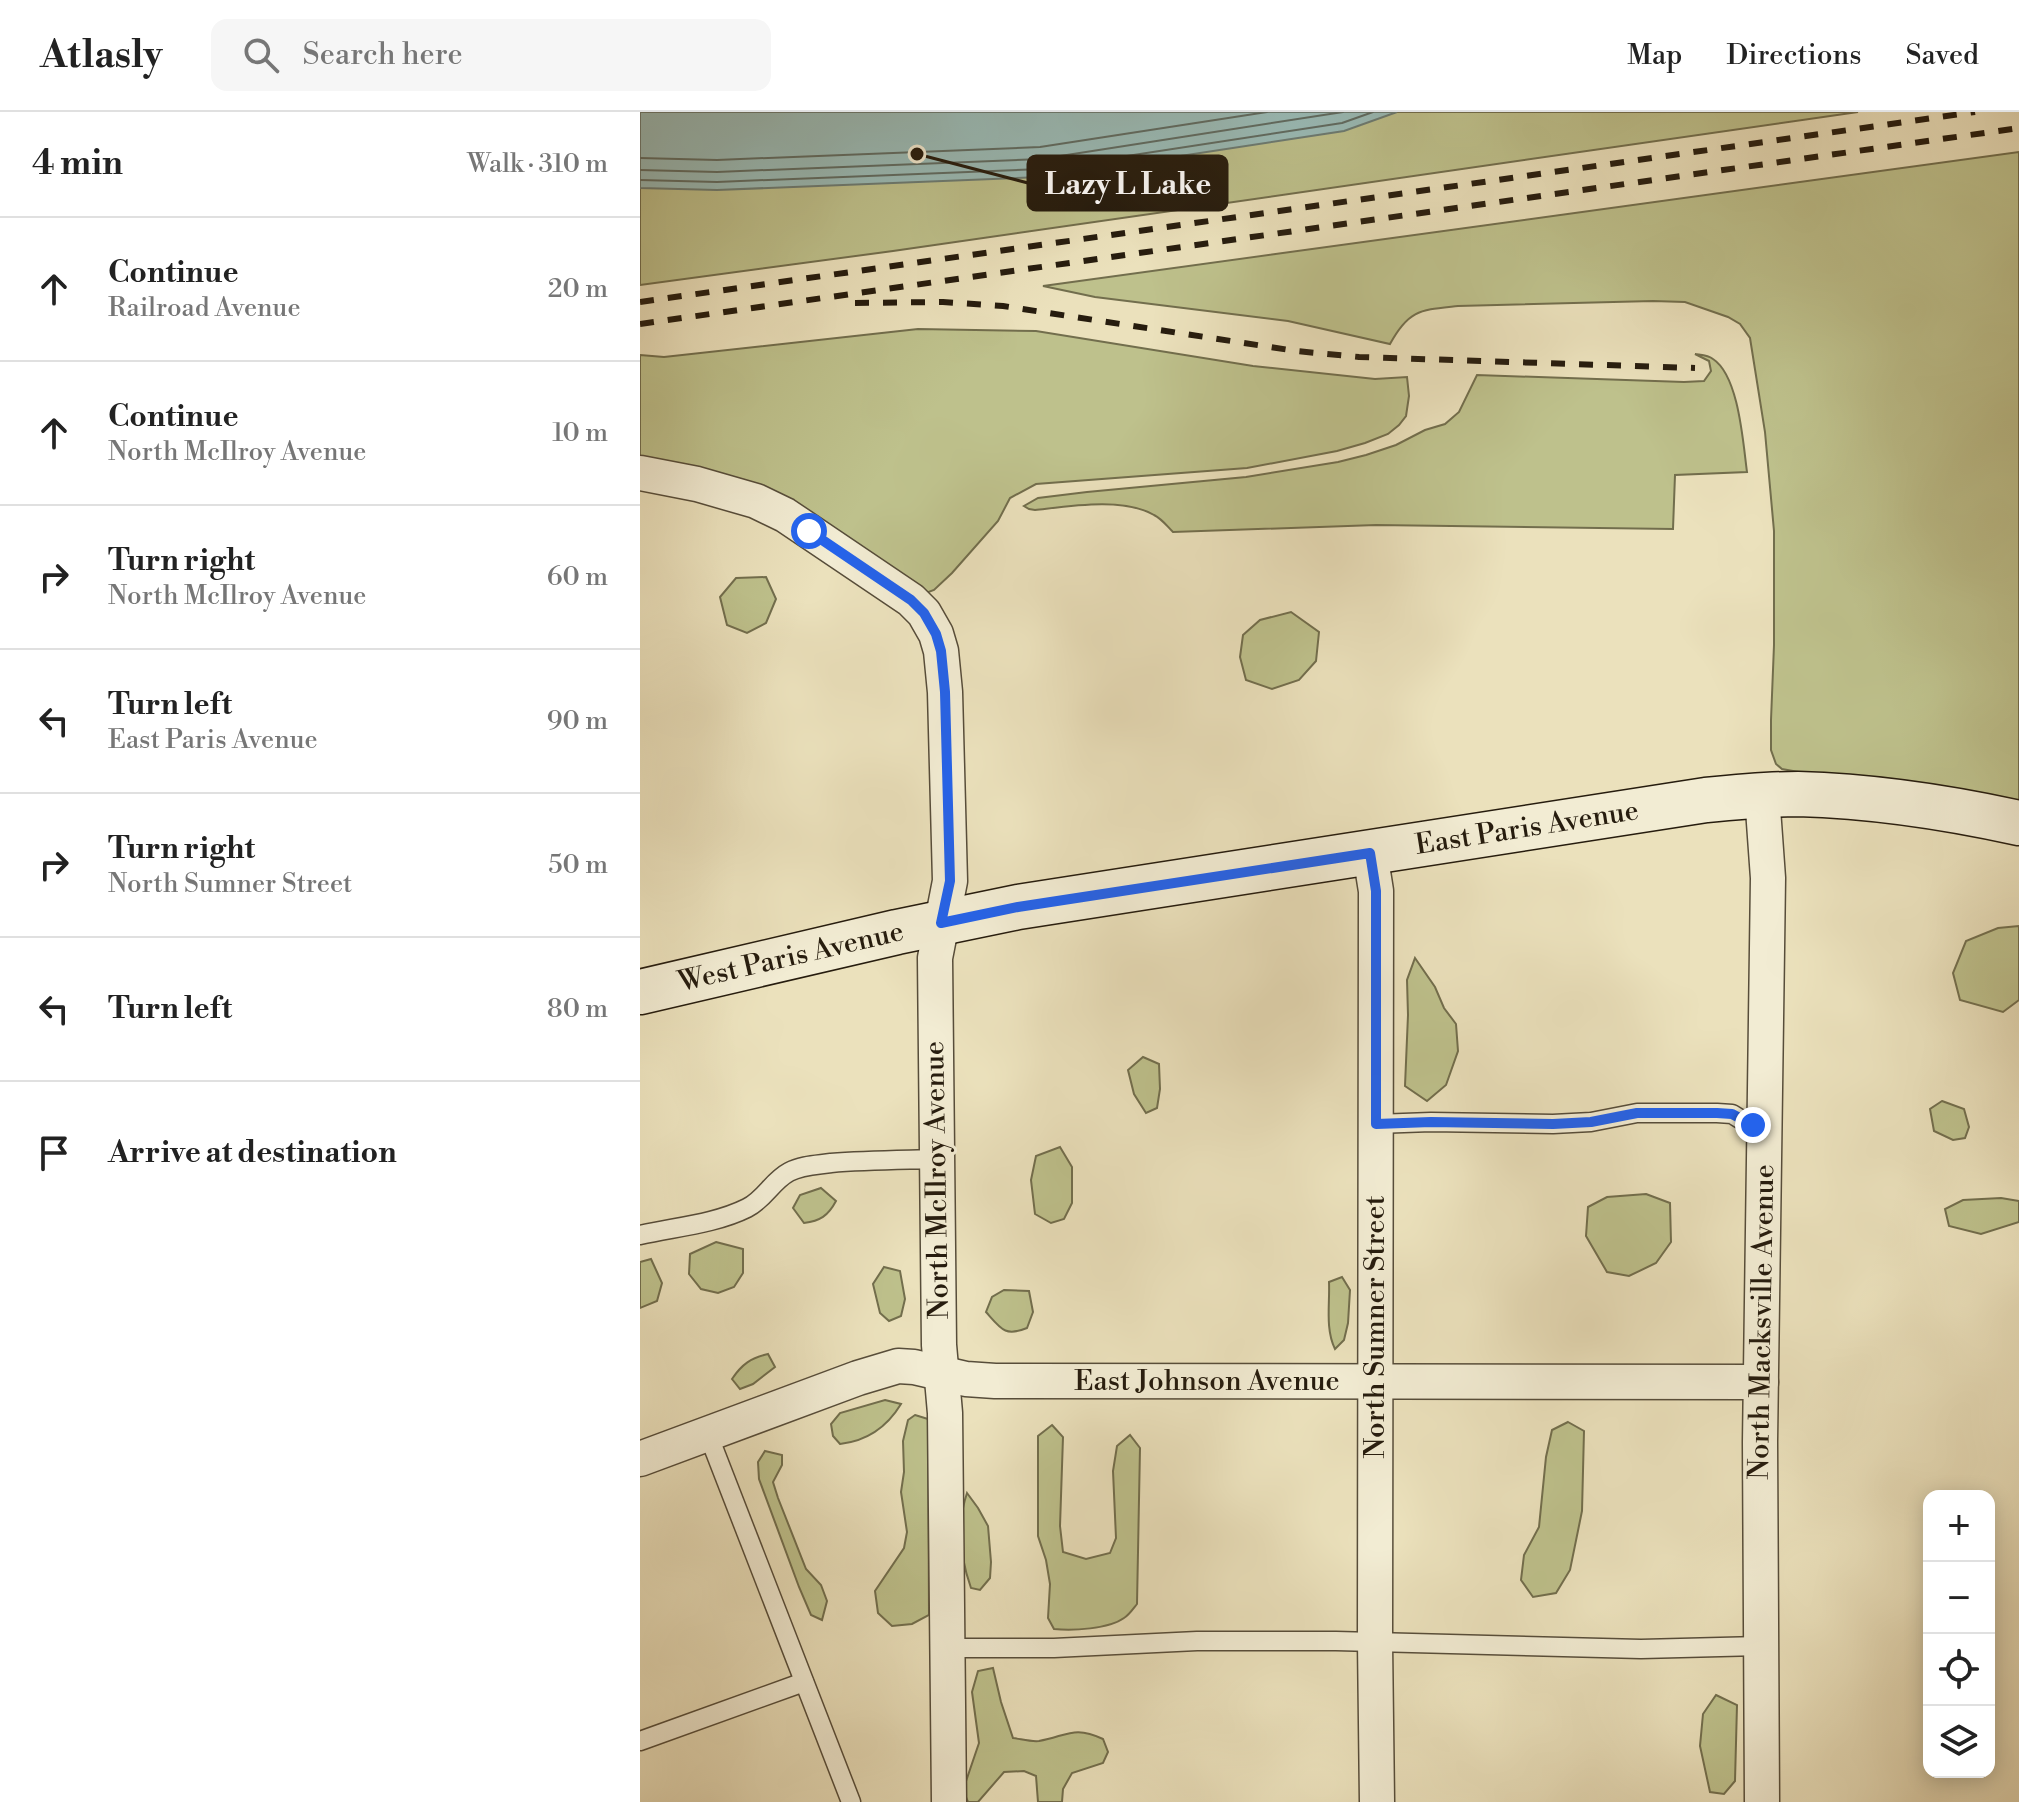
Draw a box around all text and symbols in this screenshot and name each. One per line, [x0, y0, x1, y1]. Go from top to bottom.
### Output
search box [211, 19, 771, 91]
text: Atlasly [40, 32, 163, 79]
icon: search [239, 33, 283, 77]
text: Search here [303, 36, 463, 74]
text: Map [1627, 38, 1682, 73]
text: Directions [1726, 38, 1861, 73]
text: Saved [1905, 38, 1979, 73]
text: 4 min [32, 143, 123, 185]
text: Walk · 310 m [467, 148, 608, 180]
callout: Lazy L Lake [1028, 156, 1227, 210]
text: Lazy L Lake [1045, 166, 1211, 204]
text: Continue [108, 254, 239, 292]
icon: ahead [32, 267, 76, 311]
text: 20 m [548, 273, 608, 305]
text: Railroad Avenue [108, 292, 301, 324]
text: Continue [108, 398, 239, 436]
icon: ahead [32, 411, 76, 455]
text: 10 m [552, 417, 608, 449]
text: North McIlroy Avenue [108, 436, 366, 468]
route start [791, 513, 827, 549]
text: Turn right [108, 542, 255, 580]
icon: right [32, 555, 76, 599]
text: 60 m [547, 561, 608, 593]
text: North McIlroy Avenue [108, 580, 366, 612]
text: Turn left [108, 686, 232, 724]
icon: left [32, 699, 76, 743]
text: 90 m [547, 705, 608, 737]
text: East Paris Avenue [108, 724, 318, 756]
street label: East Paris Avenue [1413, 793, 1641, 863]
text: Turn right [108, 830, 255, 868]
icon: right [32, 843, 76, 887]
text: 50 m [548, 849, 608, 881]
text: North Sumner Street [108, 868, 352, 900]
street label: West Paris Avenue [674, 914, 907, 1000]
icon: left [32, 987, 76, 1031]
text: Turn left [108, 990, 232, 1028]
text: 80 m [547, 993, 608, 1025]
street label: North McIlroy Avenue [917, 1041, 957, 1319]
route end [1735, 1107, 1771, 1143]
icon: arrive [32, 1131, 76, 1175]
text: Arrive at destination [108, 1134, 397, 1172]
street label: North Macksville Avenue [1742, 1164, 1782, 1480]
street label: North Sumner Street [1358, 1195, 1393, 1459]
street label: East Johnson Avenue [1074, 1364, 1340, 1399]
map controls [1923, 1490, 1995, 1778]
button: + [1923, 1490, 1995, 1562]
button: − [1923, 1562, 1995, 1634]
button: locate [1923, 1634, 1995, 1706]
button: layers [1923, 1706, 1995, 1778]

